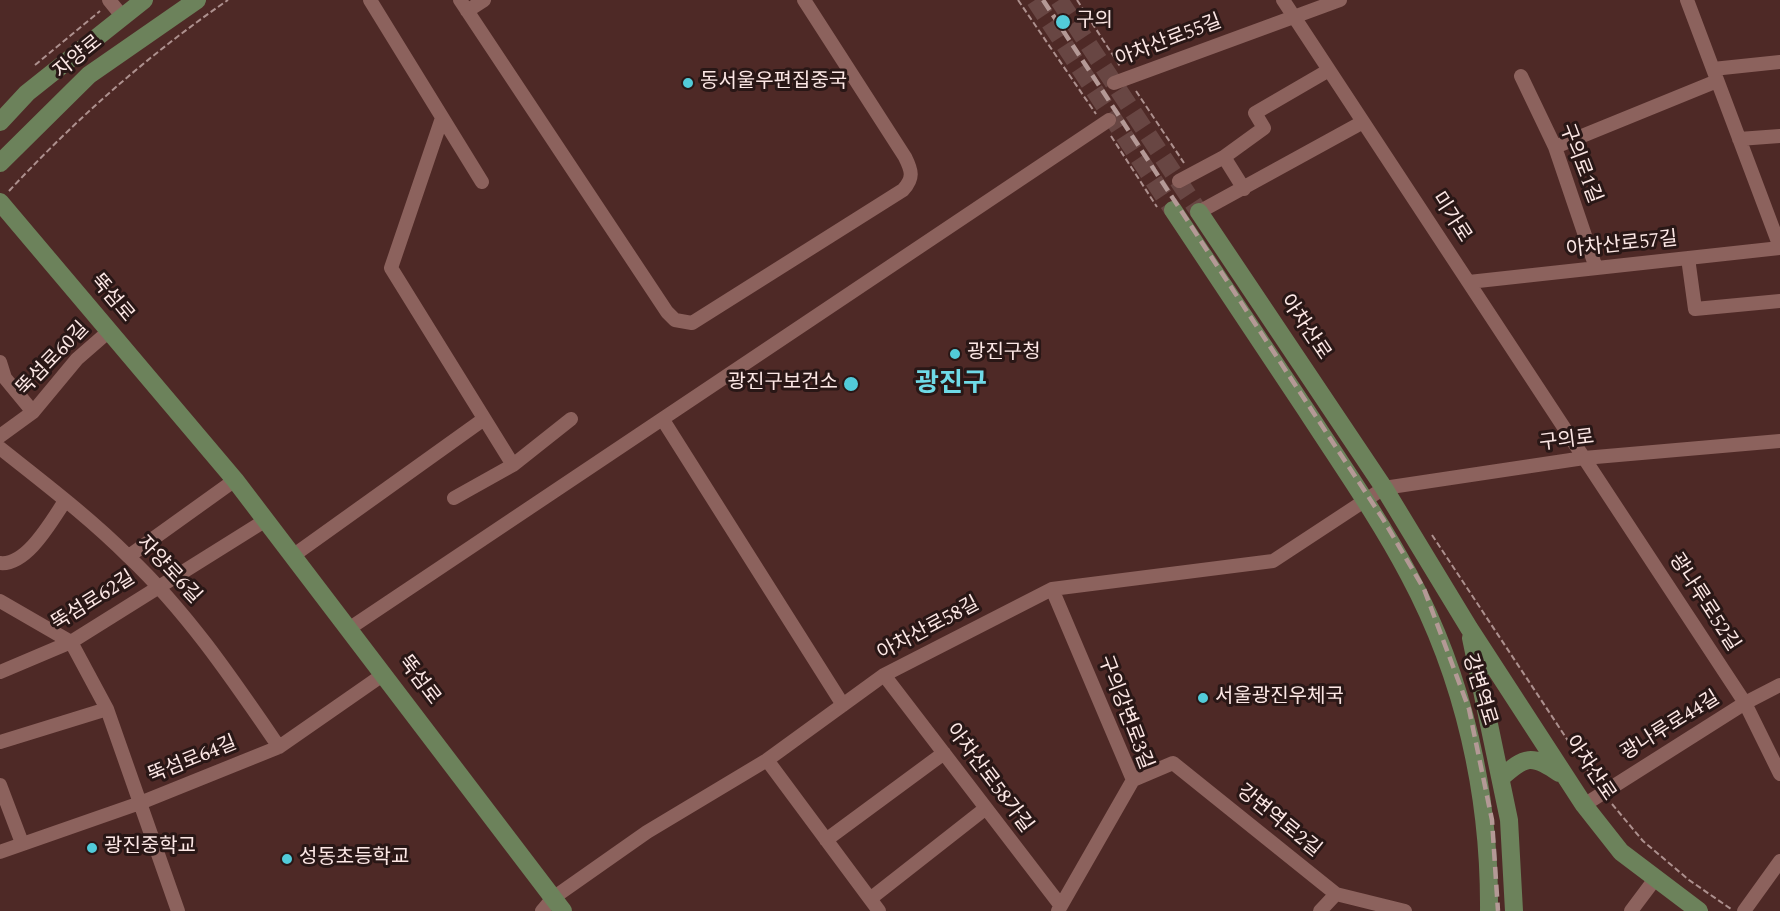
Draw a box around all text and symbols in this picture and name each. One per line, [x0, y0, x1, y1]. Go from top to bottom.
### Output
place label: 구의 [1076, 10, 1113, 34]
street label: 아차산로55길 [1112, 11, 1226, 73]
marker: 구의 [1054, 13, 1072, 31]
street label: 자양로 [50, 31, 108, 85]
place label: 동서울우편집중국 [700, 71, 847, 95]
marker: 동서울우편집중국 [681, 76, 695, 90]
street label: 구의로1길 [1553, 121, 1605, 207]
street label: 미가로 [1425, 188, 1475, 248]
street label: 아차산로57길 [1565, 228, 1679, 264]
street label: 뚝섬로 [84, 270, 138, 328]
street label: 아차산로 [1273, 291, 1335, 365]
street label: 뚝섬로60길 [13, 318, 95, 402]
place label: 광진구청 [967, 342, 1041, 366]
marker: 광진구청 [948, 347, 962, 361]
district label: 광진구 [915, 370, 987, 402]
place label: 광진구보건소 [728, 372, 838, 396]
marker: 광진구보건소 [842, 375, 860, 393]
street label: 구의로 [1538, 427, 1596, 457]
street label: 자양로6길 [131, 532, 205, 610]
street label: 광나루로52길 [1662, 549, 1744, 657]
street label: 뚝섬로62길 [48, 567, 140, 637]
street label: 아차산로58길 [874, 593, 984, 667]
street label: 강변역로 [1456, 651, 1500, 729]
street label: 뚝섬로 [392, 652, 444, 710]
street label: 구의강변로3길 [1091, 652, 1157, 774]
place label: 서울광진우체국 [1215, 686, 1344, 710]
street label: 광나루로44길 [1617, 687, 1725, 767]
marker: 서울광진우체국 [1196, 691, 1210, 705]
street label: 아차산로58가길 [939, 720, 1037, 838]
street label: 뚝섬로64길 [145, 732, 241, 790]
street label: 아차산로 [1558, 732, 1620, 806]
street label: 강변역로2길 [1231, 781, 1325, 863]
place label: 광진중학교 [104, 836, 196, 860]
marker: 광진중학교 [85, 841, 99, 855]
place label: 성동초등학교 [299, 847, 409, 871]
marker: 성동초등학교 [280, 852, 294, 866]

